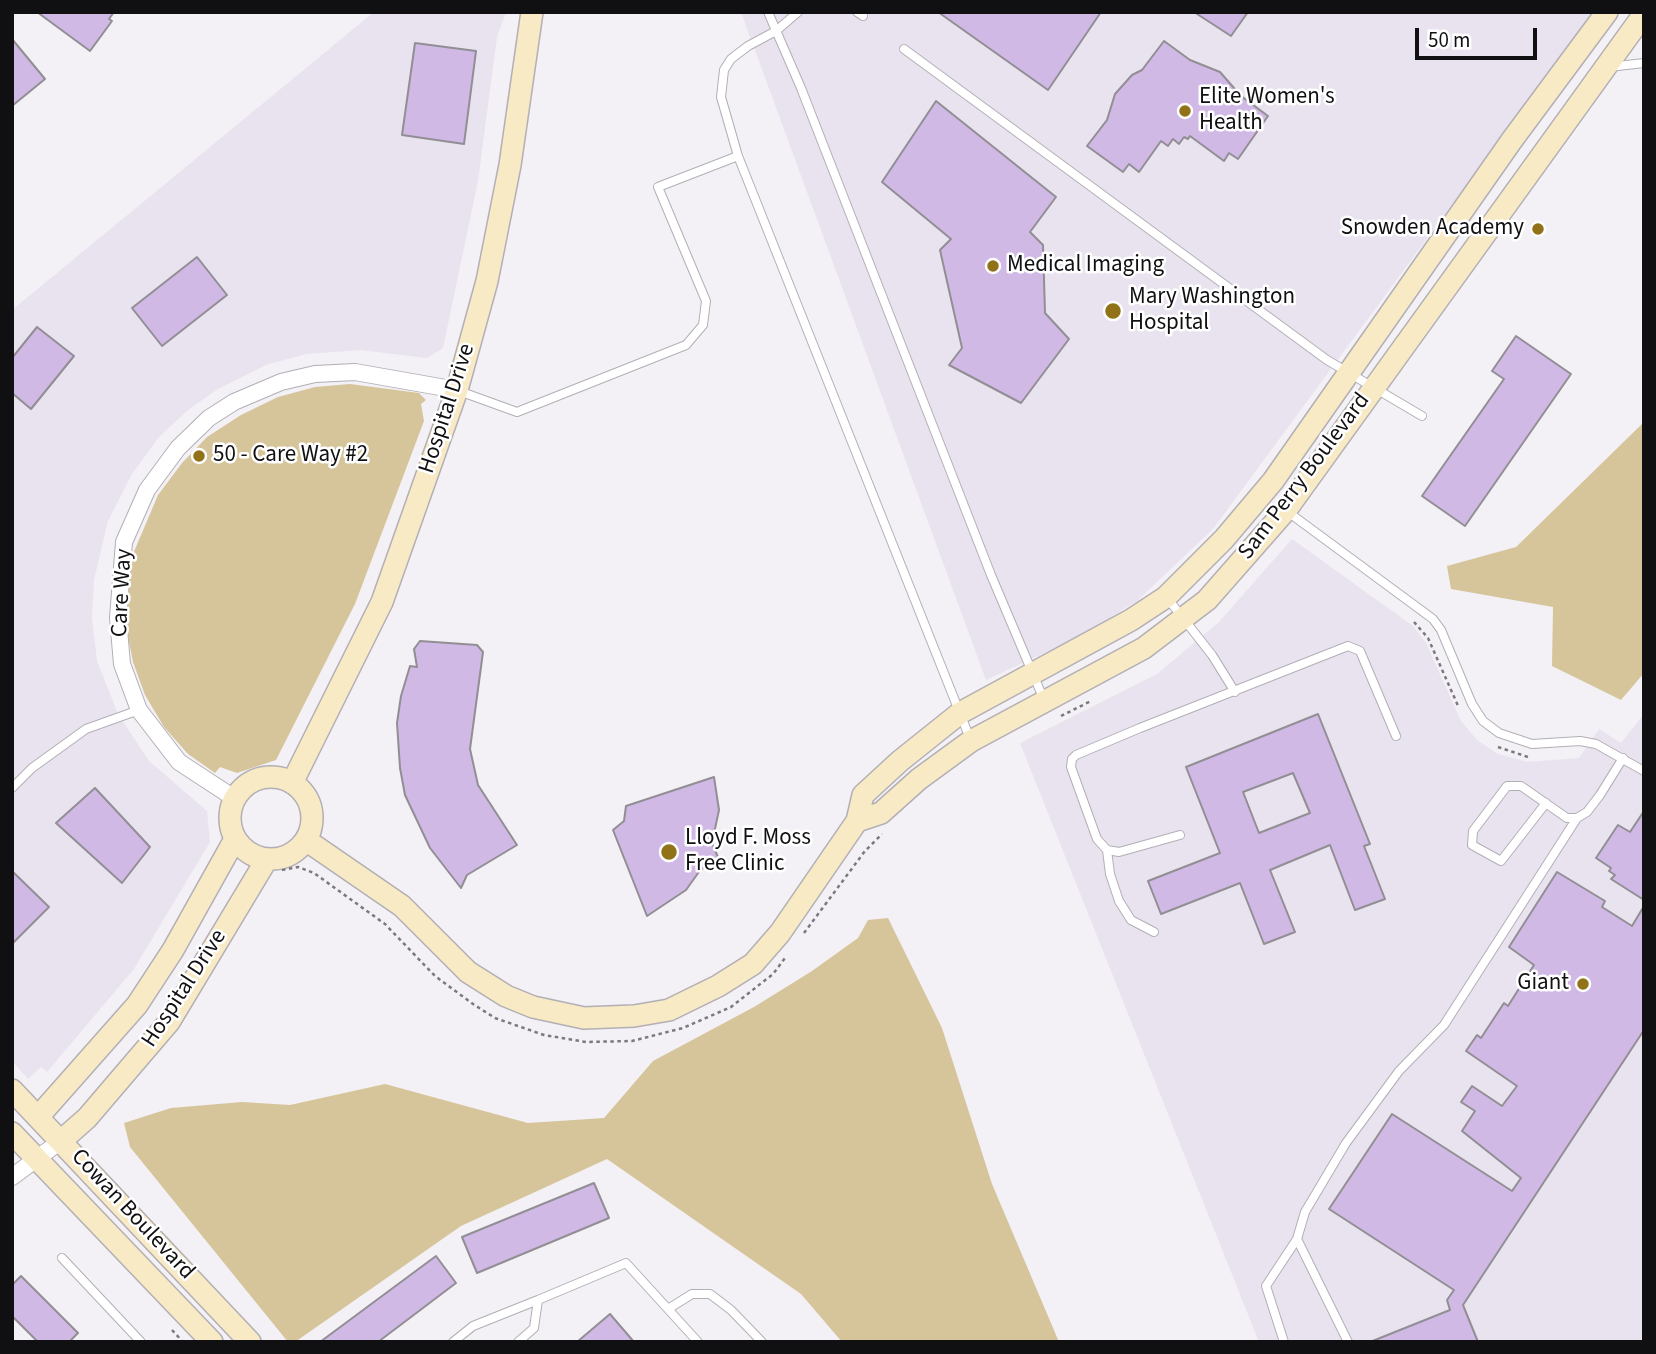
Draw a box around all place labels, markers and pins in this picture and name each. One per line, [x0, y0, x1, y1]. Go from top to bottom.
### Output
place label: Elite Women's Health [1199, 84, 1335, 138]
marker: Elite Women's Health [1177, 103, 1193, 119]
place label: Snowden Academy [1341, 215, 1524, 243]
marker: Snowden Academy [1530, 221, 1546, 237]
place label: Medical Imaging [1007, 252, 1164, 280]
marker: Medical Imaging [985, 258, 1001, 274]
place label: Mary Washington Hospital [1129, 284, 1295, 338]
marker: Mary Washington Hospital [1103, 301, 1123, 321]
place label: 50 - Care Way #2 [213, 442, 368, 470]
marker: 50 - Care Way #2 [191, 448, 207, 464]
place label: Lloyd F. Moss Free Clinic [685, 825, 811, 879]
marker: Lloyd F. Moss Free Clinic [659, 842, 679, 862]
place label: Giant [1517, 970, 1569, 998]
marker: Giant [1575, 976, 1591, 992]

